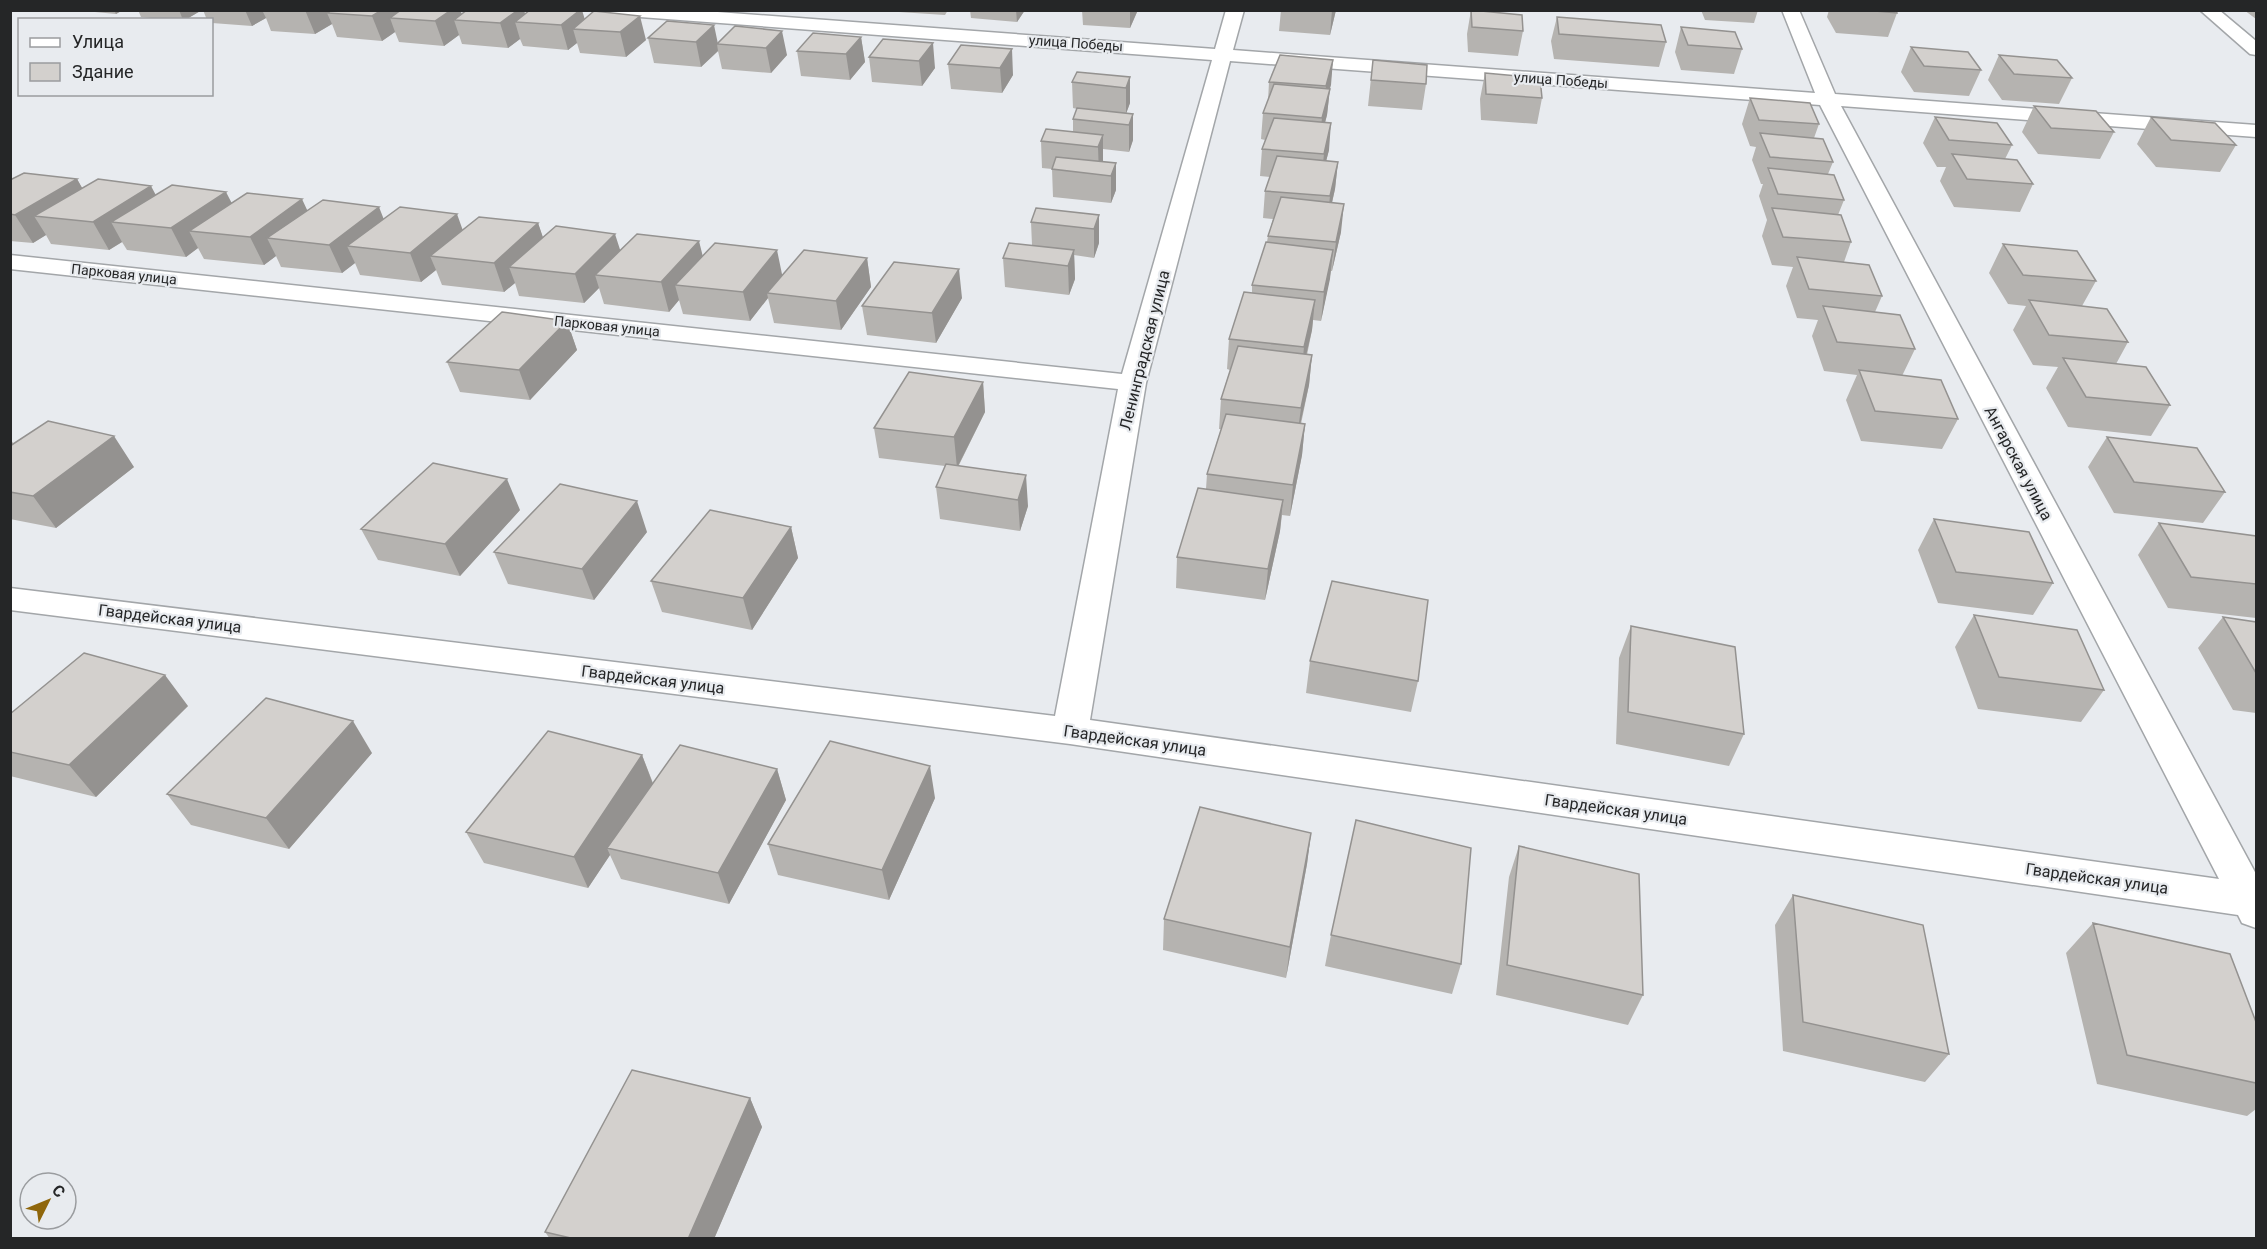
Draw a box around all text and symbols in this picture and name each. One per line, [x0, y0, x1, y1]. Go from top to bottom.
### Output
legend [18, 18, 213, 96]
text: Улица [72, 31, 124, 52]
street label: улица Победы [1028, 32, 1124, 54]
text: Здание [72, 61, 134, 82]
street label: улица Победы [1513, 69, 1609, 91]
street label: Парковая улица [70, 260, 178, 288]
street label: Ленинградская улица [1115, 268, 1174, 432]
street label: Парковая улица [553, 312, 661, 340]
street label: Ангарская улица [1980, 403, 2057, 524]
street label: Гвардейская улица [97, 600, 243, 637]
street label: Гвардейская улица [580, 661, 726, 698]
street label: Гвардейская улица [1062, 721, 1208, 760]
street label: Гвардейская улица [1543, 790, 1689, 829]
street label: Гвардейская улица [2024, 859, 2170, 898]
north arrow [18, 1171, 78, 1231]
text: С [48, 1181, 69, 1201]

